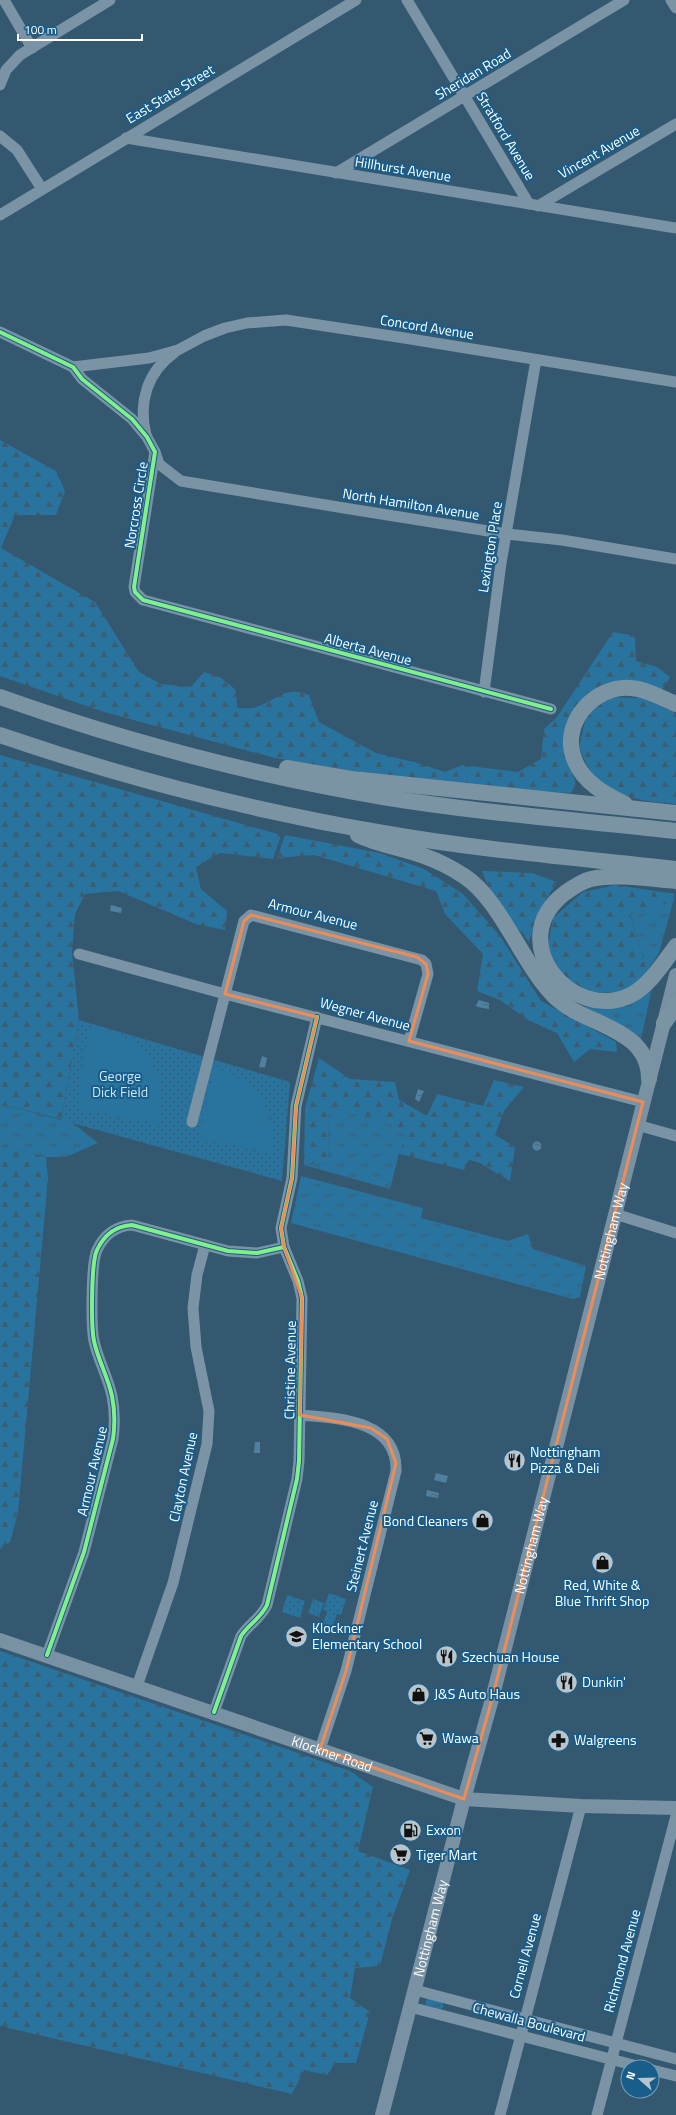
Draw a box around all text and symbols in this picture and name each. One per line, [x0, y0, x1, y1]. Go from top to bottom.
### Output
scale bar [18, 16, 142, 42]
text: 100 m [24, 20, 57, 39]
street label: Sheridan Road [431, 43, 515, 105]
street label: East State Street [122, 59, 218, 128]
street label: Stratford Avenue [472, 87, 541, 184]
street label: Vincent Avenue [554, 120, 643, 183]
street label: Hillhurst Avenue [353, 151, 453, 186]
street label: Concord Avenue [379, 309, 476, 344]
street label: Norcross Circle [118, 460, 153, 550]
street label: North Hamilton Avenue [341, 482, 481, 525]
street label: Lexington Place [472, 500, 507, 594]
street label: Alberta Avenue [322, 627, 414, 670]
street label: Armour Avenue [266, 892, 360, 935]
street label: Wegner Avenue [318, 991, 413, 1036]
park label: George Dick Field [92, 1065, 148, 1102]
street label: Nottingham Way [588, 1180, 633, 1282]
street label: Christine Avenue [278, 1320, 301, 1420]
street label: Armour Avenue [71, 1424, 112, 1518]
street label: Clayton Avenue [163, 1430, 202, 1524]
place label: Nottingham Pizza & Deli [530, 1441, 601, 1478]
restaurant icon: Nottingham Pizza & Deli [501, 1447, 527, 1473]
street label: Nottingham Way [508, 1494, 553, 1596]
street label: Steinert Avenue [340, 1498, 383, 1594]
shop icon: Bond Cleaners [470, 1508, 496, 1534]
place label: Bond Cleaners [383, 1510, 468, 1531]
shop icon: Red, White & Blue Thrift Shop [589, 1550, 615, 1576]
place label: Red, White & Blue Thrift Shop [555, 1574, 649, 1611]
place label: Klockner Elementary School [312, 1617, 422, 1654]
school or university icon: Klockner Elementary School [283, 1623, 309, 1649]
restaurant icon: Szechuan House [433, 1644, 459, 1670]
place label: Szechuan House [462, 1646, 559, 1667]
restaurant icon: Dunkin' [554, 1669, 580, 1695]
place label: Dunkin' [582, 1671, 626, 1692]
shop icon: J&S Auto Haus [405, 1681, 431, 1707]
place label: J&S Auto Haus [434, 1683, 520, 1704]
supermarket icon: Wawa [413, 1725, 439, 1751]
place label: Wawa [442, 1727, 479, 1748]
pharmacy icon: Walgreens [545, 1727, 571, 1753]
place label: Walgreens [574, 1729, 637, 1750]
street label: Klockner Road [289, 1730, 375, 1777]
fuel station icon: Exxon [397, 1817, 423, 1843]
place label: Exxon [426, 1819, 461, 1840]
supermarket icon: Tiger Mart [388, 1842, 414, 1868]
place label: Tiger Mart [416, 1844, 477, 1865]
street label: Nottingham Way [407, 1877, 453, 1979]
street label: Richmond Avenue [598, 1907, 645, 2015]
street label: Cornell Avenue [503, 1911, 546, 2001]
street label: Chewalla Boulevard [471, 1996, 588, 2047]
north arrow [620, 2059, 660, 2099]
text: N [622, 2069, 639, 2082]

